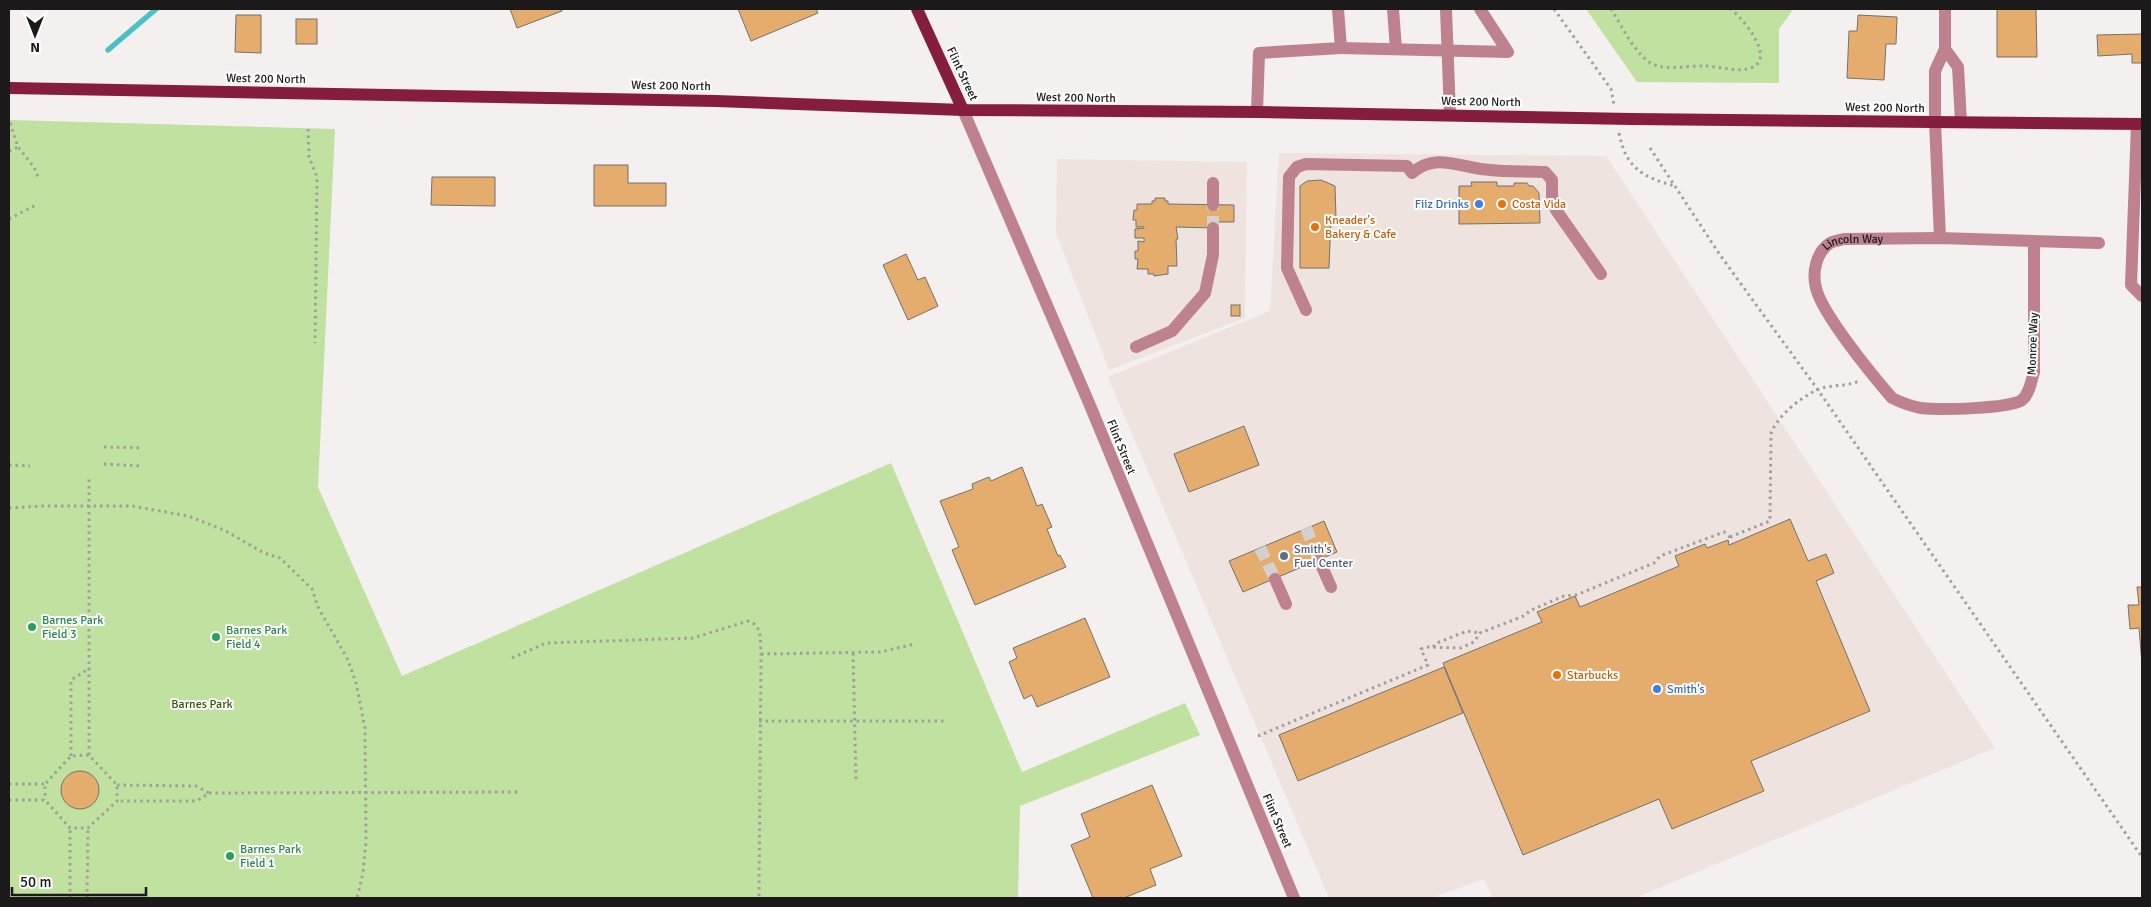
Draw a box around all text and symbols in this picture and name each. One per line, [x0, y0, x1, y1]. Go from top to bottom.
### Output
north arrow [10, 10, 60, 60]
text: N [30, 39, 40, 56]
street label: Flint Street [943, 45, 981, 103]
street label: West 200 North [226, 71, 306, 87]
street label: West 200 North [631, 78, 711, 94]
street label: West 200 North [1036, 90, 1116, 106]
street label: West 200 North [1441, 94, 1521, 110]
street label: West 200 North [1845, 100, 1925, 116]
place label: Fiiz Drinks [1415, 197, 1469, 212]
place label: Costa Vida [1512, 197, 1566, 212]
marker: Fiiz Drinks [1473, 198, 1485, 210]
marker: Costa Vida [1496, 198, 1508, 210]
place label: Kneader's Bakery & Cafe [1325, 213, 1396, 242]
marker: Kneader's Bakery & Cafe [1309, 221, 1321, 233]
street label: Lincoln Way [1819, 231, 1884, 254]
street label: Monroe Way [2024, 312, 2042, 376]
street label: Flint Street [1103, 417, 1139, 477]
place label: Smith's Fuel Center [1294, 542, 1353, 571]
marker: Smith's Fuel Center [1278, 550, 1290, 562]
place label: Barnes Park Field 3 [42, 613, 103, 642]
marker: Barnes Park Field 3 [26, 621, 38, 633]
place label: Barnes Park Field 4 [226, 623, 287, 652]
marker: Barnes Park Field 4 [210, 631, 222, 643]
place label: Starbucks [1567, 668, 1618, 683]
marker: Starbucks [1551, 669, 1563, 681]
place label: Smith's [1667, 682, 1705, 697]
marker: Smith's [1651, 683, 1663, 695]
park label: Barnes Park [171, 697, 233, 712]
street label: Flint Street [1259, 792, 1295, 850]
place label: Barnes Park Field 1 [240, 842, 301, 871]
marker: Barnes Park Field 1 [224, 850, 236, 862]
scale bar [12, 864, 146, 896]
text: 50 m [20, 873, 51, 891]

